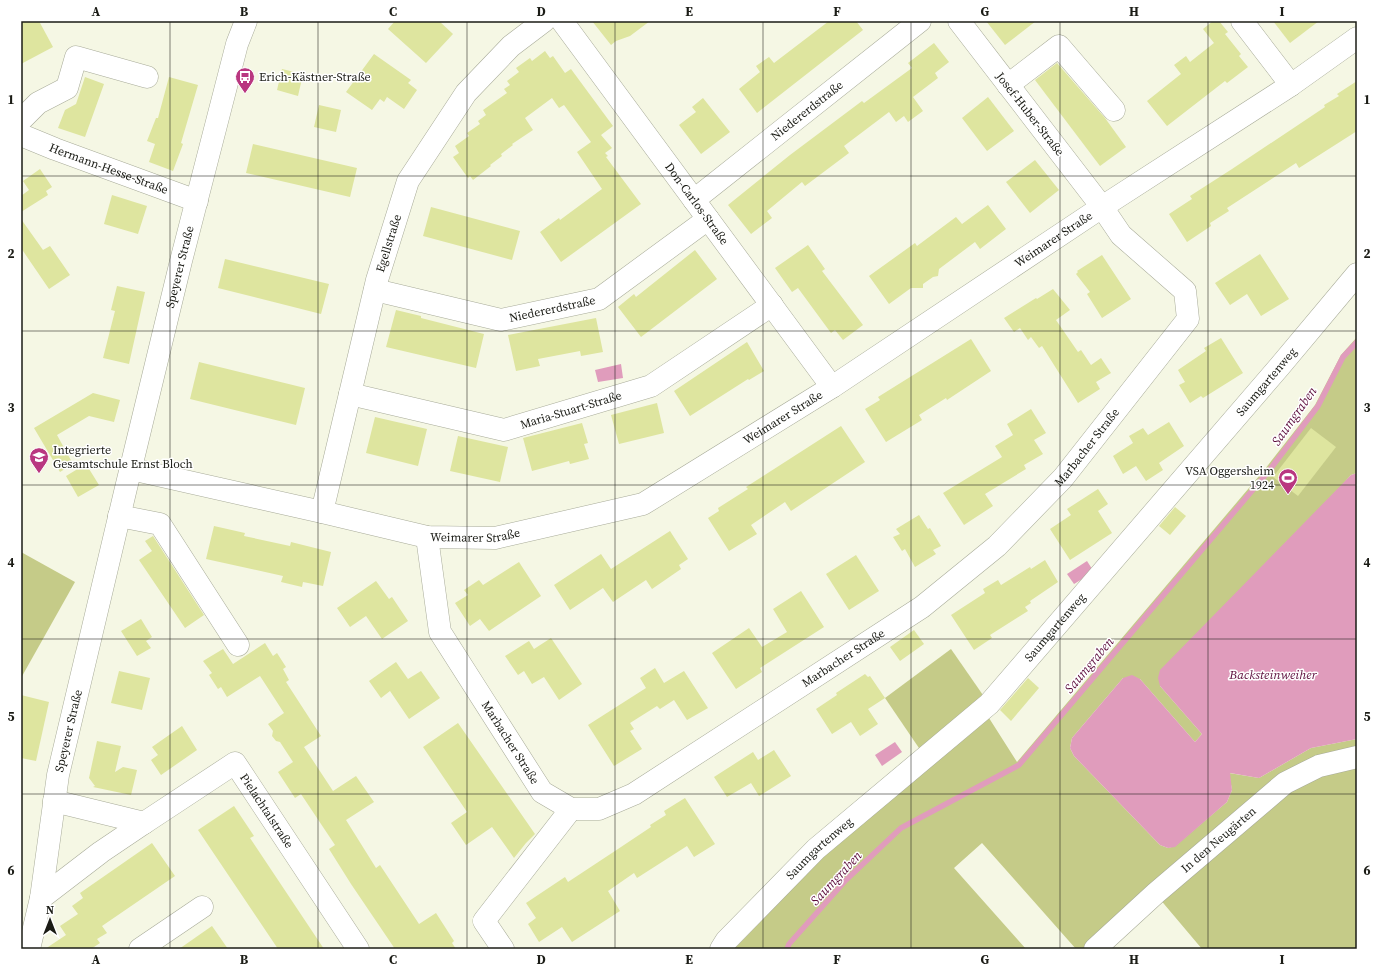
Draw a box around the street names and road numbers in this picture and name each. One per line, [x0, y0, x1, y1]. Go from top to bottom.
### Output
street label: Josef-Huber-Straße [992, 68, 1068, 159]
street label: Niedererdstraße [768, 77, 846, 144]
street label: Hermann-Hesse-Straße [47, 139, 170, 198]
street label: Don-Carlos-Straße [661, 159, 732, 248]
street label: Weimarer Straße [1011, 208, 1096, 271]
street label: Egellstraße [372, 212, 405, 274]
street label: Speyerer Straße [162, 224, 198, 310]
street label: Niedererdstraße [508, 292, 597, 326]
street label: Saumgartenweg [1232, 344, 1300, 420]
street label: Maria-Stuart-Straße [518, 387, 624, 433]
street label: Weimarer Straße [740, 387, 825, 448]
street label: Marbacher Straße [1051, 405, 1123, 490]
street label: Weimarer Straße [430, 524, 522, 546]
street label: Saumgartenweg [1021, 590, 1089, 665]
street label: Marbacher Straße [799, 625, 888, 691]
street label: Speyerer Straße [51, 688, 86, 774]
street label: Marbacher Straße [478, 698, 543, 787]
street label: Pielachtalstraße [236, 770, 297, 851]
street label: In den Neugärten [1178, 803, 1259, 876]
street label: Saumgartenweg [782, 814, 856, 883]

